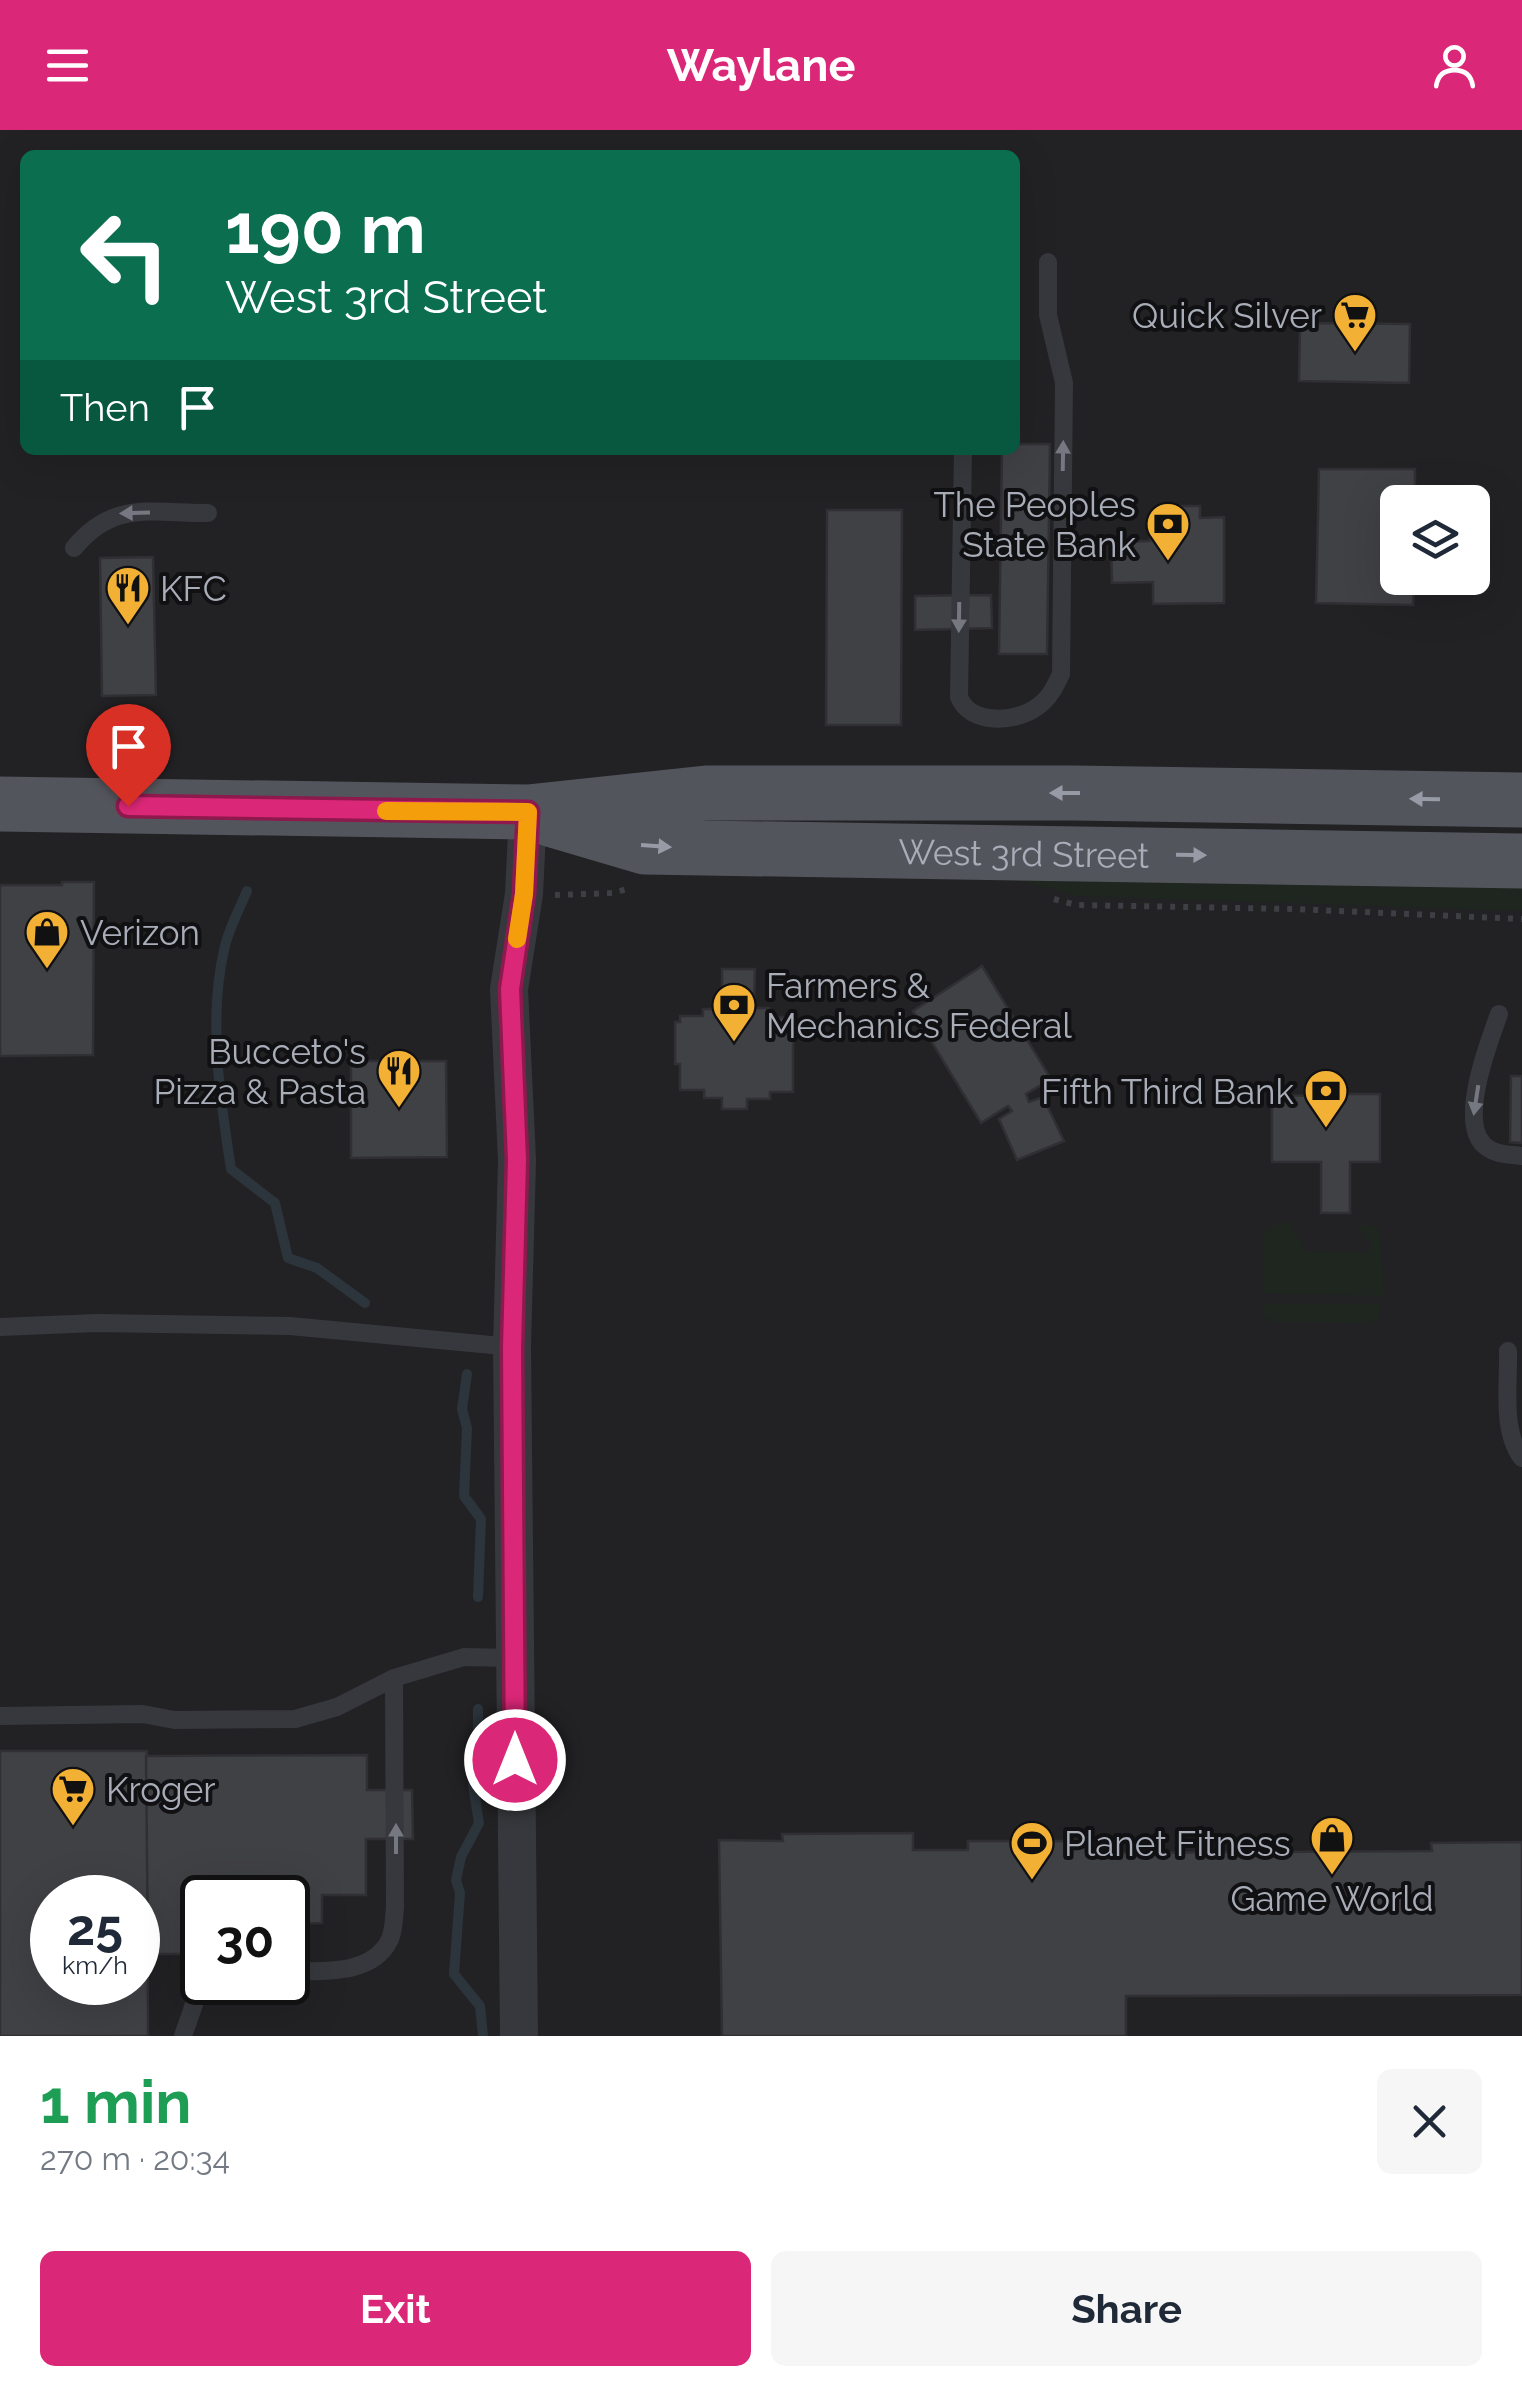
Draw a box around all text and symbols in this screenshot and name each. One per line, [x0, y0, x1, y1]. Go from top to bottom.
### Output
icon: menu [40, 38, 95, 93]
icon: person [1427, 38, 1482, 93]
text: Waylane [667, 39, 855, 92]
text: 190 m [225, 187, 426, 269]
icon: left [60, 190, 190, 320]
text: West 3rd Street [225, 271, 547, 324]
supermarket icon: Quick Silver [1332, 292, 1378, 353]
place label: Quick Silver [1132, 295, 1322, 336]
icon: arrive [170, 380, 225, 435]
text: Then [60, 385, 150, 430]
one-way arrow [1056, 439, 1072, 471]
place label: The Peoples State Bank [933, 484, 1136, 565]
map controls [1380, 485, 1490, 595]
button: layers [1380, 485, 1490, 595]
bank icon: The Peoples State Bank [1145, 501, 1191, 562]
one-way arrow [118, 506, 150, 522]
restaurant icon: KFC [105, 565, 151, 626]
place label: KFC [160, 568, 227, 609]
one-way arrow [951, 602, 967, 634]
pin [86, 704, 171, 807]
icon: arrive [101, 719, 156, 774]
one-way arrow [1048, 785, 1080, 801]
one-way arrow [1408, 791, 1440, 807]
street label: West 3rd Street [898, 831, 1150, 876]
one-way arrow [641, 838, 672, 854]
one-way arrow [1175, 848, 1207, 864]
shop icon: Verizon [24, 909, 70, 970]
place label: Verizon [80, 912, 200, 953]
place label: Farmers & Mechanics Federal [766, 965, 1072, 1046]
bank icon: Farmers & Mechanics Federal [711, 982, 757, 1043]
place label: Bucceto's Pizza & Pasta [154, 1031, 366, 1112]
restaurant icon: Bucceto's Pizza & Pasta [376, 1048, 422, 1109]
bank icon: Fifth Third Bank [1303, 1068, 1349, 1129]
place label: Fifth Third Bank [1041, 1071, 1294, 1112]
one-way arrow [1468, 1084, 1483, 1116]
position arrow [463, 1708, 567, 1812]
supermarket icon: Kroger [50, 1766, 96, 1827]
place label: Kroger [106, 1769, 216, 1810]
shop icon: Game World [1309, 1815, 1355, 1876]
sports icon: Planet Fitness [1009, 1820, 1055, 1881]
one-way arrow [388, 1823, 404, 1855]
place label: Planet Fitness [1064, 1823, 1291, 1864]
speed limit sign: 30 [180, 1875, 310, 2005]
place label: Game World [1230, 1878, 1434, 1919]
text: 25 [67, 1898, 123, 1957]
text: km/h [62, 1950, 128, 1980]
text: 1 min [40, 2067, 191, 2137]
button: close [1377, 2069, 1482, 2174]
text: 270 m · 20:34 [40, 2140, 230, 2177]
button: Exit [40, 2251, 751, 2366]
button: Share [771, 2251, 1482, 2366]

